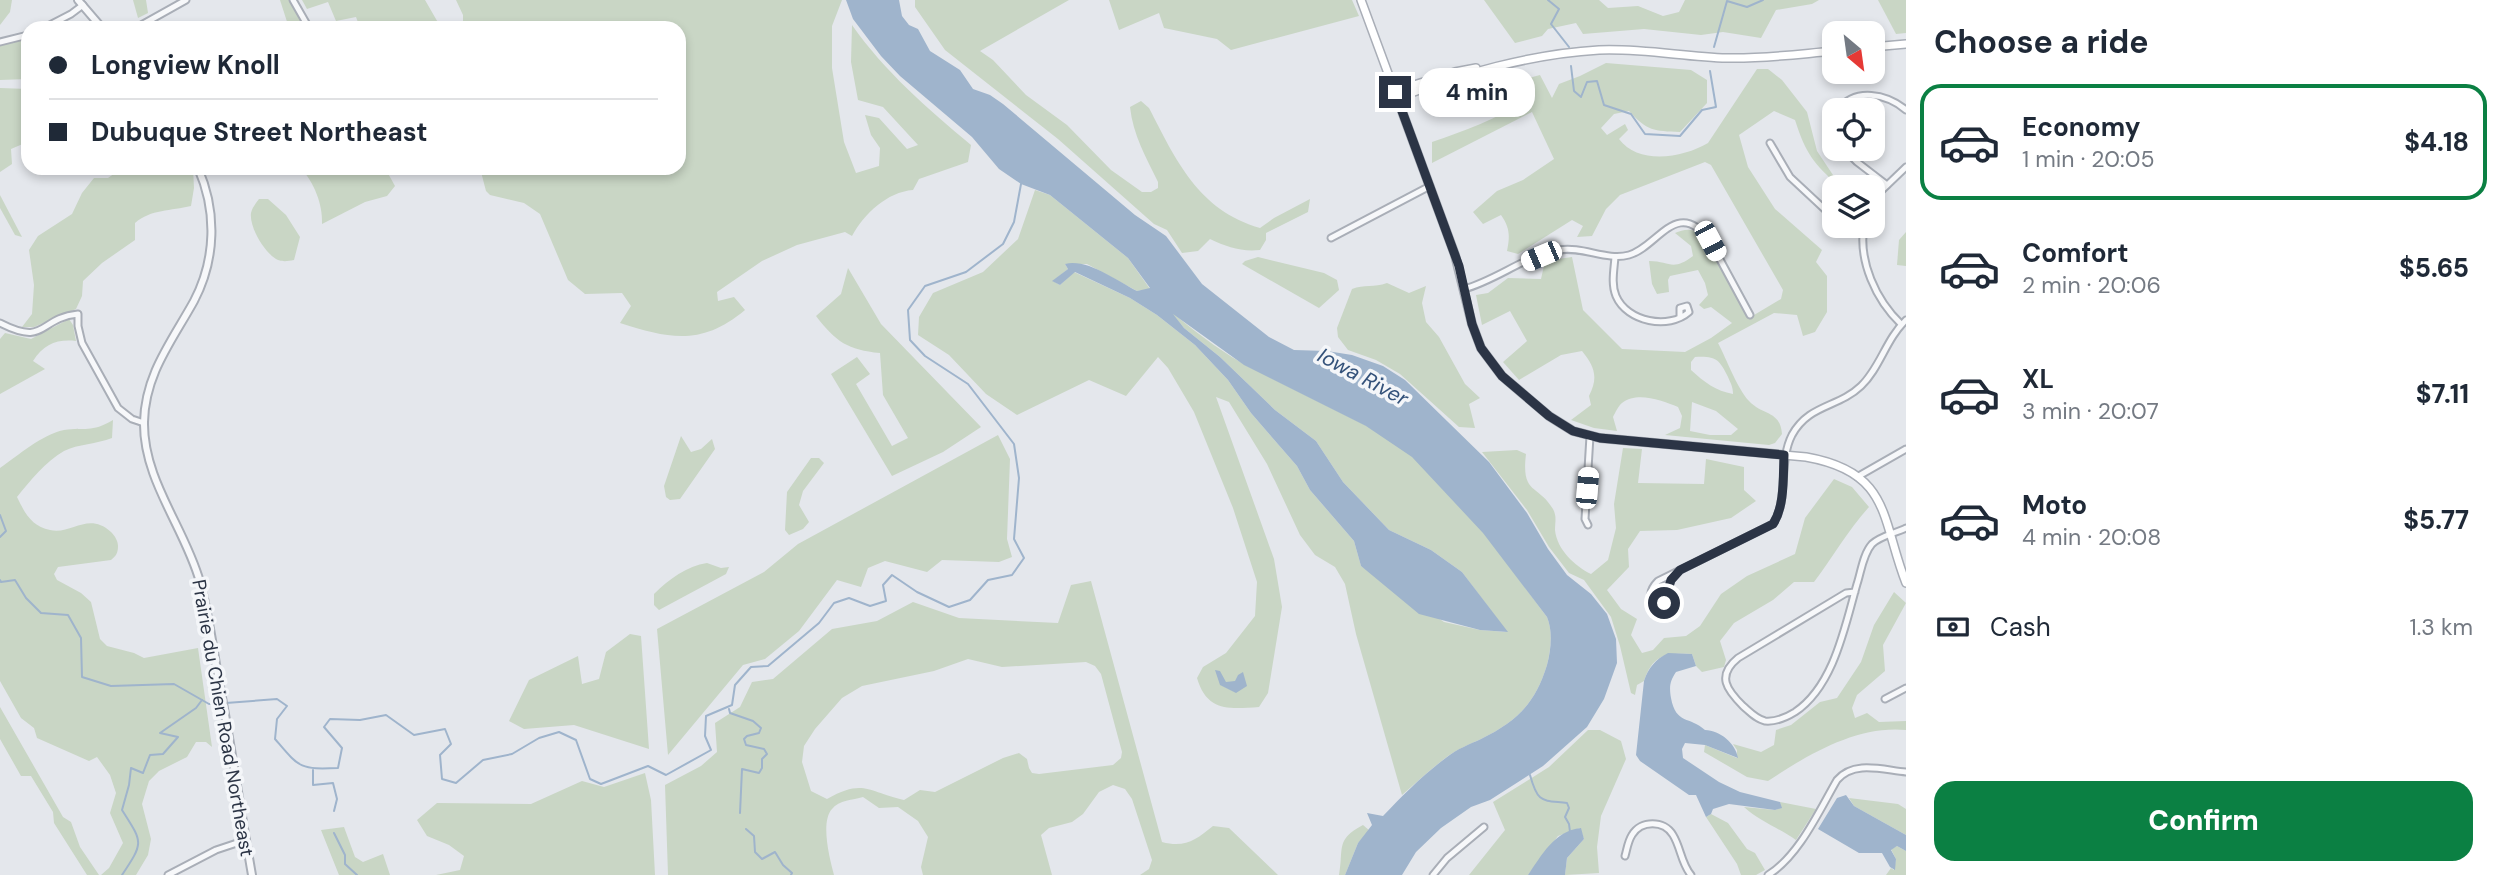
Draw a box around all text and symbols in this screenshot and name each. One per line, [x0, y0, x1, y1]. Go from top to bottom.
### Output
north arrow [1822, 21, 1885, 84]
map controls [1822, 21, 1885, 238]
text: Choose a ride [1934, 21, 2149, 63]
text: Longview Knoll [91, 48, 280, 82]
callout: 4 min [1420, 68, 1535, 116]
route end [1379, 76, 1411, 108]
text: 4 min [1446, 77, 1508, 107]
button: locate [1822, 98, 1885, 161]
text: Economy [2022, 110, 2140, 144]
icon: car [1938, 111, 2001, 174]
text: Dubuque Street Northeast [91, 115, 428, 149]
text: $4.18 [2404, 125, 2469, 159]
text: 1 min · 20:05 [2022, 144, 2154, 174]
button: layers [1822, 175, 1885, 238]
car [1691, 218, 1730, 264]
text: Comfort [2022, 236, 2128, 270]
icon: car [1938, 237, 2001, 300]
car [1518, 238, 1565, 274]
text: $5.65 [2399, 251, 2469, 285]
text: 2 min · 20:06 [2022, 270, 2161, 300]
water label: Iowa River [1313, 341, 1414, 413]
text: XL [2022, 362, 2054, 396]
icon: car [1938, 363, 2001, 426]
text: $7.11 [2416, 377, 2469, 411]
text: 3 min · 20:07 [2022, 396, 2159, 426]
car [1575, 466, 1600, 510]
text: Moto [2022, 488, 2087, 522]
icon: car [1938, 489, 2001, 552]
text: $5.77 [2403, 503, 2469, 537]
text: 4 min · 20:08 [2022, 522, 2161, 552]
street label: Prairie du Chien Road Northeast [186, 578, 260, 858]
route start [1648, 587, 1680, 619]
icon: cash [1934, 608, 1972, 646]
text: Cash [1990, 610, 2051, 644]
text: 1.3 km [2409, 612, 2473, 642]
button: Confirm [1934, 781, 2473, 861]

